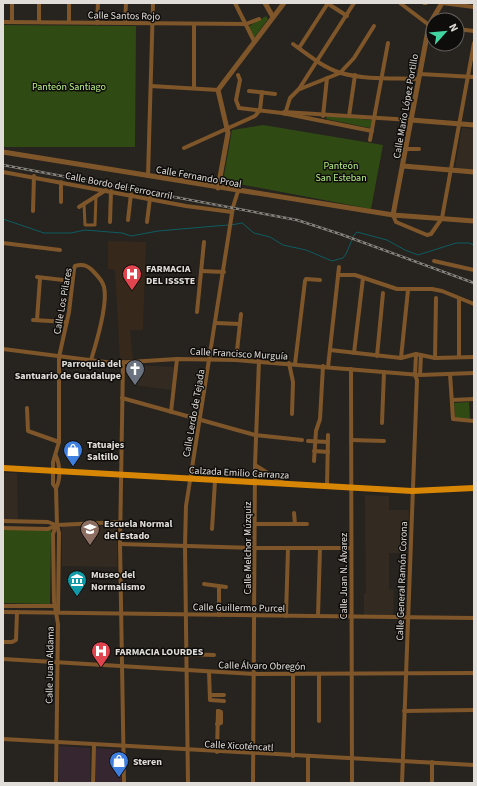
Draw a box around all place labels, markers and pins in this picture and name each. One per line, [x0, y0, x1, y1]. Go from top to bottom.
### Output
place label: FARMACIA DEL ISSSTE [146, 262, 195, 288]
hospital icon: FARMACIA DEL ISSSTE [121, 263, 143, 291]
place label: Parroquia del Santuario de Guadalupe [15, 357, 121, 383]
church icon: Parroquia del Santuario de Guadalupe [124, 358, 146, 386]
place label: Tatuajes Saltillo [87, 438, 125, 464]
shop icon: Tatuajes Saltillo [62, 439, 84, 467]
place label: Escuela Normal del Estado [104, 517, 173, 543]
school or university icon: Escuela Normal del Estado [79, 518, 101, 546]
place label: Museo del Normalismo [91, 568, 146, 594]
museum icon: Museo del Normalismo [66, 569, 88, 597]
hospital icon: FARMACIA LOURDES [90, 640, 112, 668]
place label: FARMACIA LOURDES [115, 645, 204, 659]
shop icon: Steren [108, 750, 130, 778]
place label: Steren [133, 755, 162, 769]

